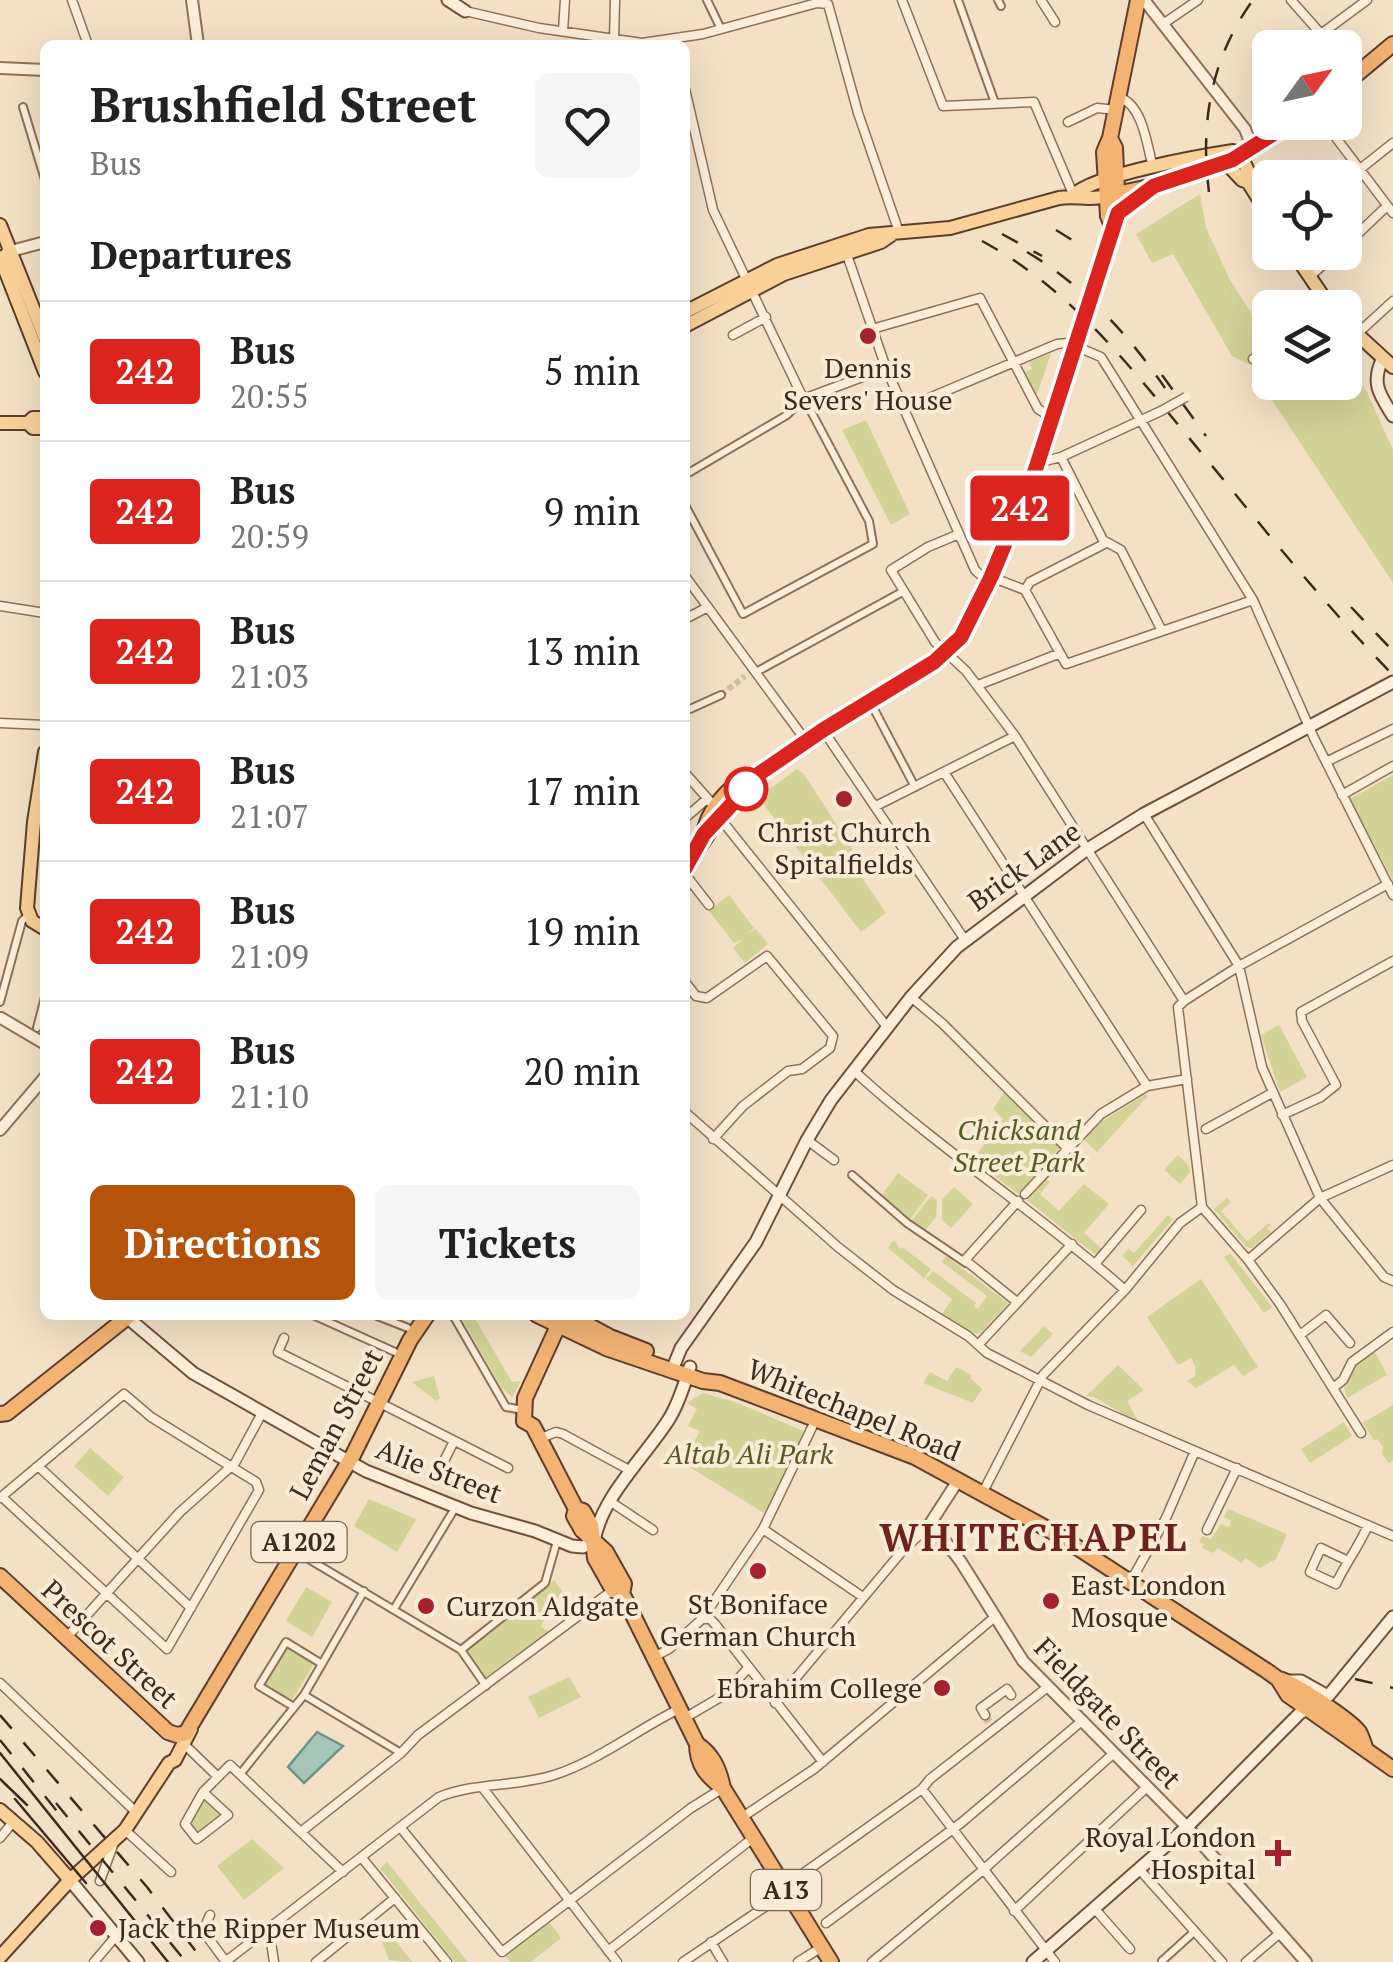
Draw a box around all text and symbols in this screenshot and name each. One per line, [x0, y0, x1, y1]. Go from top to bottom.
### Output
north arrow [1252, 30, 1362, 140]
map controls [1252, 30, 1362, 400]
text: Brushfield Street [90, 72, 477, 136]
button: heart [535, 73, 640, 178]
text: Bus [90, 142, 142, 184]
button: locate [1252, 160, 1362, 270]
text: Departures [90, 230, 292, 280]
button: layers [1252, 290, 1362, 400]
text: Bus [230, 325, 295, 375]
marker: Dennis Severs' House [857, 325, 879, 347]
text: 5 min [544, 346, 640, 396]
text: 242 [115, 348, 175, 394]
place label: Dennis Severs' House [783, 349, 953, 418]
text: 20:55 [230, 375, 309, 417]
text: Bus [230, 465, 295, 515]
line badge: 242 [962, 476, 1078, 540]
text: 242 [990, 485, 1050, 531]
text: 9 min [544, 486, 640, 536]
text: 242 [115, 488, 175, 534]
text: 20:59 [230, 515, 309, 557]
text: Bus [230, 605, 295, 655]
text: 13 min [523, 626, 640, 676]
text: 242 [115, 628, 175, 674]
text: 21:03 [230, 655, 309, 697]
text: Bus [230, 745, 295, 795]
text: 17 min [523, 766, 640, 816]
text: 242 [115, 768, 175, 814]
unlabelled marker [725, 768, 767, 810]
marker: Christ Church Spitalfields [833, 788, 855, 810]
text: 21:07 [230, 795, 309, 837]
street label: Brick Lane [960, 812, 1088, 919]
place label: Christ Church Spitalfields [757, 813, 931, 882]
text: Bus [230, 885, 295, 935]
text: 19 min [523, 906, 640, 956]
text: 242 [115, 908, 175, 954]
text: 21:09 [230, 935, 309, 977]
text: Bus [230, 1025, 295, 1075]
text: 20 min [523, 1046, 640, 1096]
text: 242 [115, 1048, 175, 1094]
text: 21:10 [230, 1075, 309, 1117]
park label: Chicksand Street Park [953, 1111, 1085, 1180]
button: Directions [90, 1185, 355, 1300]
button: Tickets [375, 1185, 640, 1300]
street label: Leman Street [280, 1341, 391, 1506]
street label: Whitechapel Road [742, 1350, 966, 1469]
street label: Alie Street [371, 1430, 508, 1512]
park label: Altab Ali Park [663, 1435, 834, 1472]
district label: WHITECHAPEL [879, 1512, 1189, 1562]
road number: A1202 [252, 1522, 346, 1562]
marker: St Boniface German Church [747, 1560, 769, 1582]
place label: East London Mosque [1071, 1566, 1226, 1635]
street label: Prescot Street [34, 1571, 187, 1717]
place label: St Boniface German Church [660, 1585, 856, 1654]
place label: Curzon Aldgate [446, 1587, 639, 1624]
marker: East London Mosque [1040, 1590, 1062, 1612]
marker: Curzon Aldgate [415, 1595, 437, 1617]
street label: Fieldgate Street [1027, 1629, 1190, 1797]
place label: Ebrahim College [717, 1669, 922, 1706]
marker: Ebrahim College [931, 1677, 953, 1699]
place label: Royal London Hospital [1085, 1818, 1256, 1887]
marker: Royal London Hospital [1265, 1840, 1291, 1866]
road number: A13 [751, 1870, 821, 1910]
place label: Jack the Ripper Museum [118, 1909, 420, 1946]
marker: Jack the Ripper Museum [87, 1917, 109, 1939]

